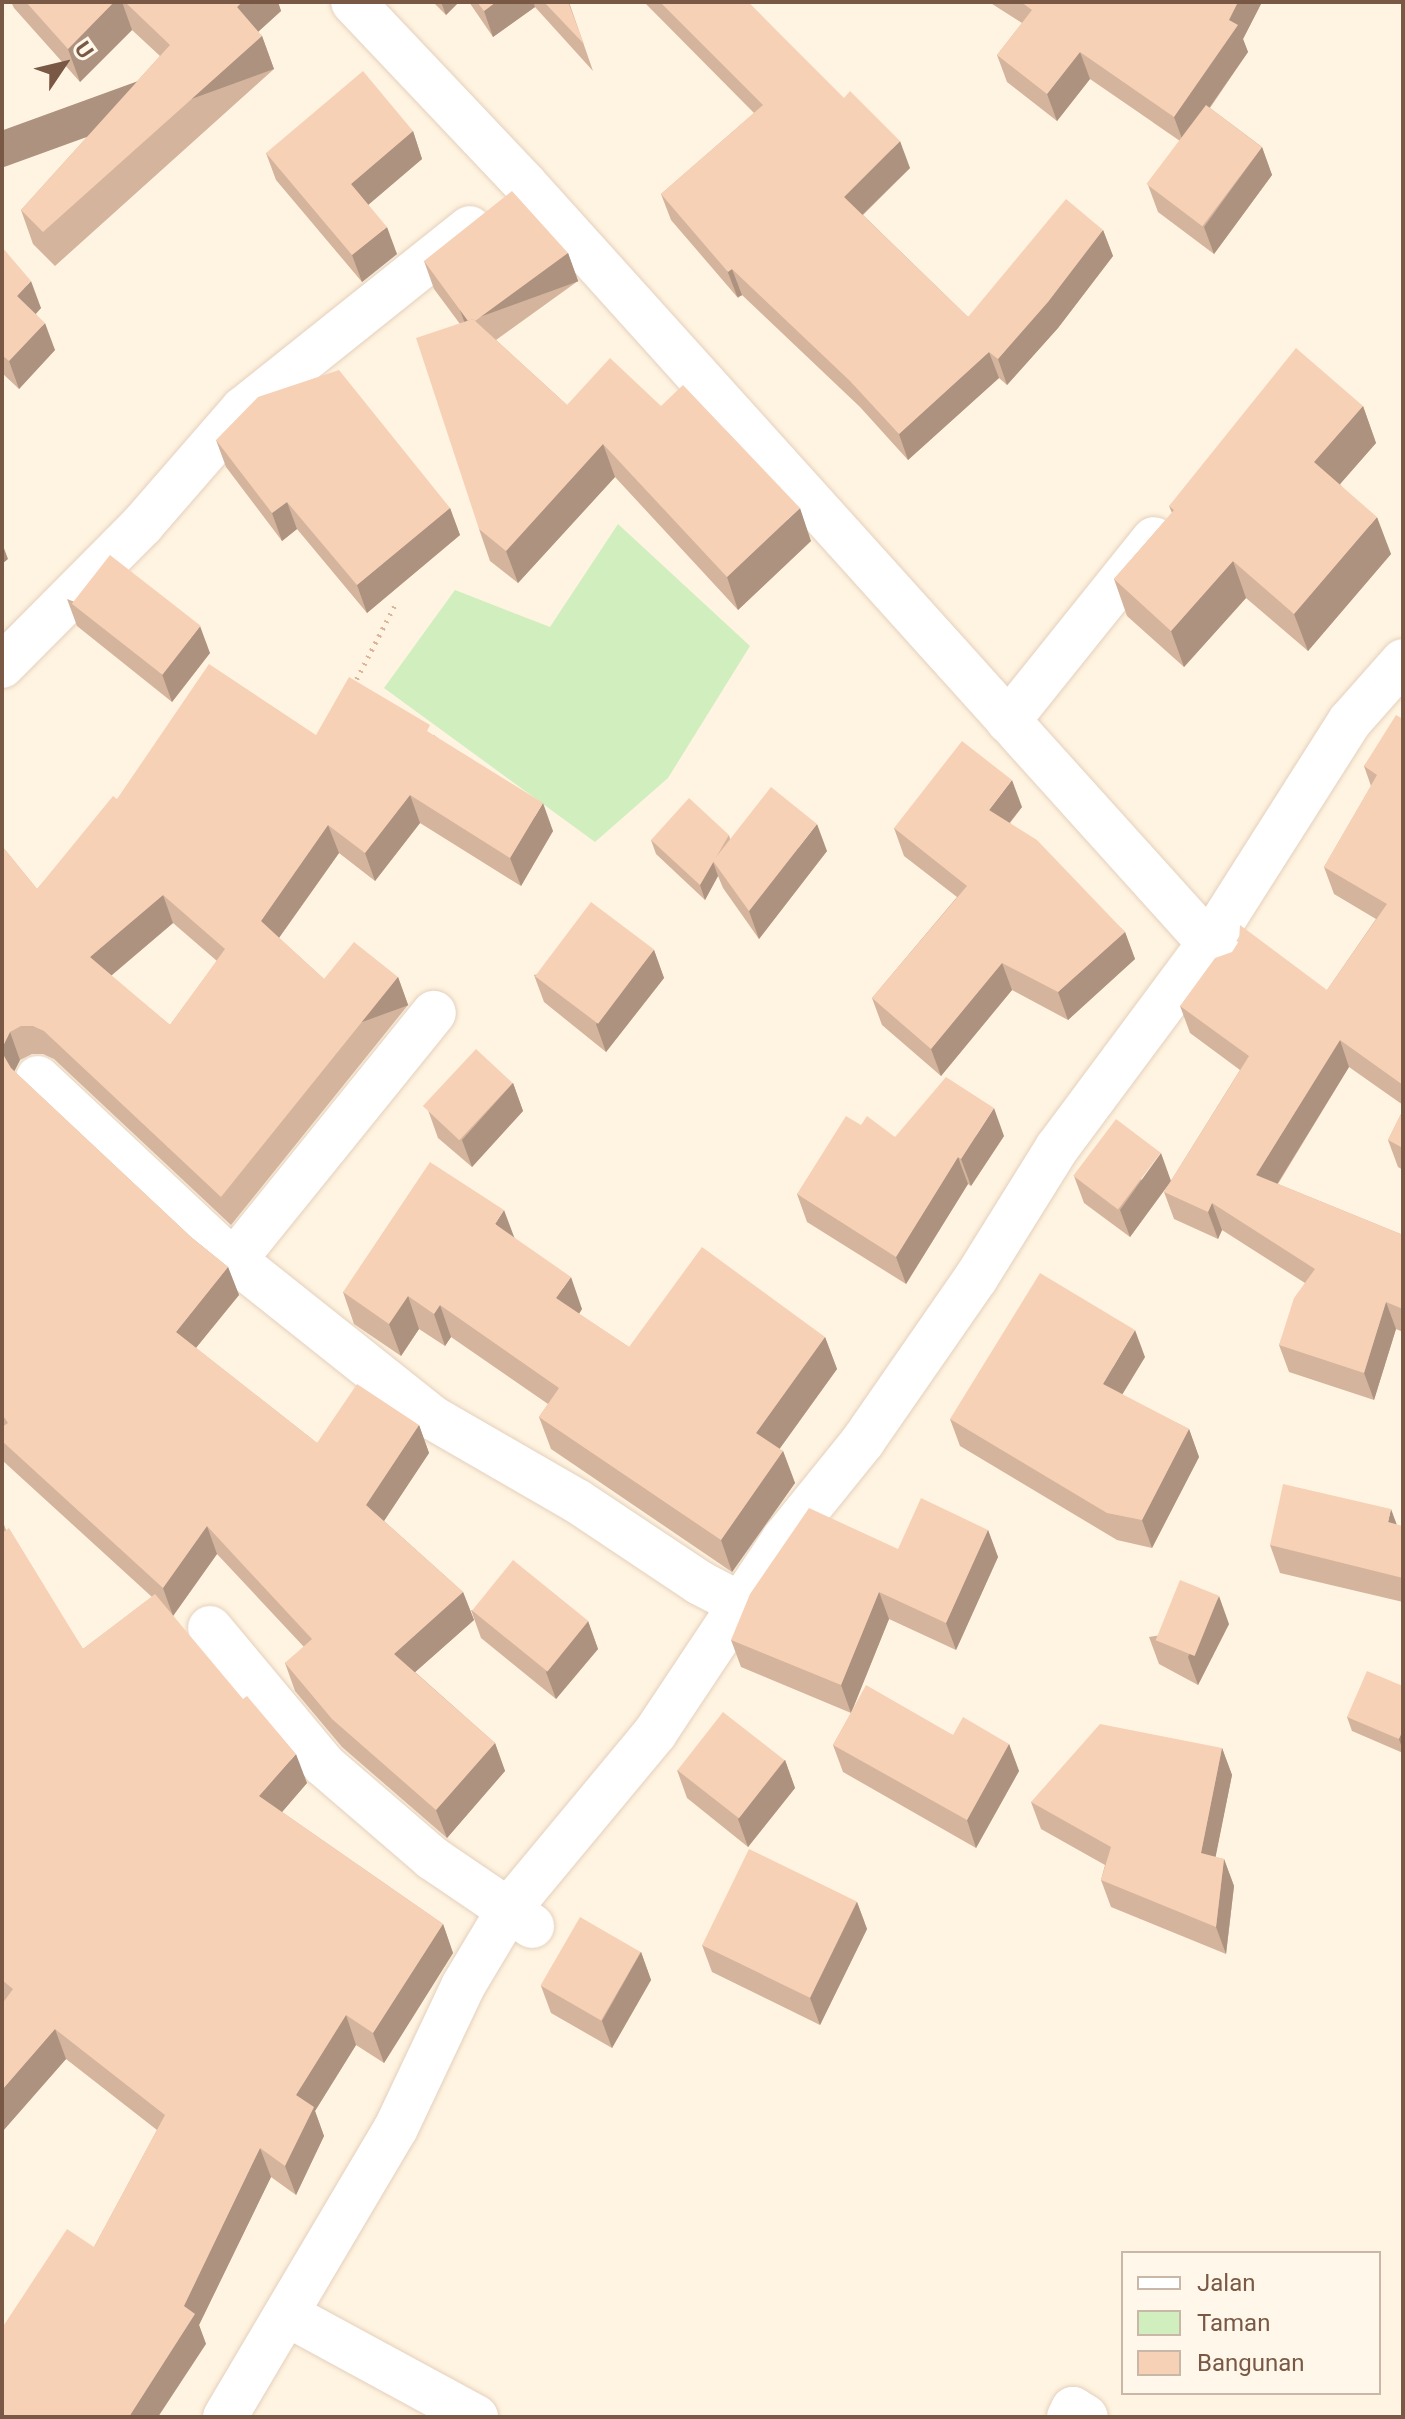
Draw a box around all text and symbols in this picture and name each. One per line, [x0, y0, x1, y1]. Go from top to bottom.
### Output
north arrow [24, 24, 104, 104]
text: U [70, 37, 98, 63]
legend [1121, 2251, 1381, 2395]
text: Jalan [1197, 2269, 1255, 2297]
text: Taman [1197, 2309, 1270, 2337]
text: Bangunan [1197, 2349, 1305, 2377]

